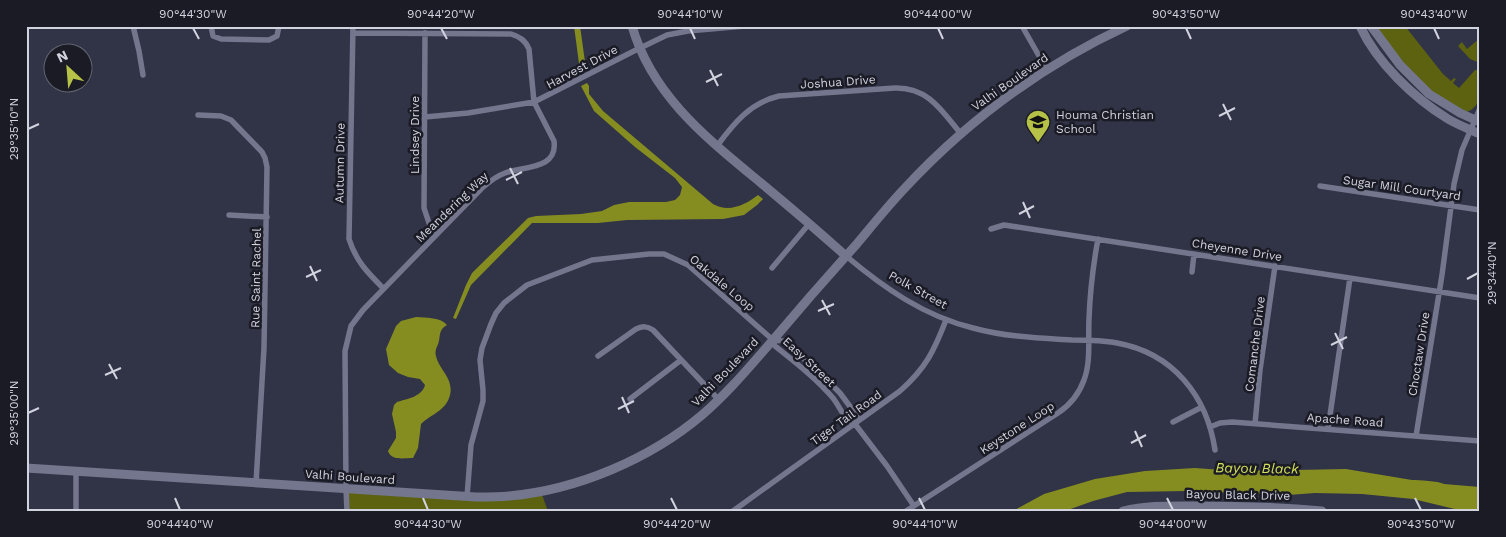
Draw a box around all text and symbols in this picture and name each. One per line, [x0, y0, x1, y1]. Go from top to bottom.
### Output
text: 90°44'30"W [159, 7, 227, 21]
text: 90°44'20"W [407, 7, 475, 21]
text: 90°44'10"W [657, 7, 723, 21]
text: 90°44'00"W [904, 7, 973, 21]
text: 90°43'50"W [1152, 7, 1220, 21]
text: 90°43'40"W [1400, 7, 1468, 21]
north arrow [42, 42, 92, 92]
street label: Harvest Drive [544, 42, 620, 92]
text: N [54, 47, 70, 66]
street label: Valhi Boulevard [969, 50, 1051, 114]
street label: Joshua Drive [800, 72, 876, 92]
street label: Lindsey Drive [408, 96, 422, 174]
text: 29°35'10"N [7, 98, 21, 160]
place label: Houma Christian School [1056, 108, 1154, 136]
school or university icon: Houma Christian School [1025, 109, 1051, 143]
street label: Autumn Drive [332, 123, 348, 203]
street label: Meandering Way [413, 168, 492, 245]
street label: Sugar Mill Courtyard [1342, 173, 1462, 203]
street label: Rue Saint Rachel [248, 228, 264, 328]
street label: Cheyenne Drive [1191, 236, 1283, 264]
text: 29°34'40"N [1485, 241, 1499, 305]
street label: Oakdale Loop [687, 252, 757, 314]
street label: Polk Street [886, 268, 950, 312]
street label: Comanche Drive [1242, 295, 1268, 393]
street label: Choctaw Drive [1405, 311, 1433, 397]
street label: Easy Street [780, 334, 838, 390]
street label: Valhi Boulevard [689, 335, 761, 409]
text: 29°35'00"N [7, 380, 21, 446]
street label: Tiger Tail Road [808, 387, 884, 449]
street label: Keystone Loop [977, 399, 1057, 457]
street label: Apache Road [1306, 410, 1384, 430]
water label: Bayou Black [1215, 459, 1299, 477]
street label: Valhi Boulevard [305, 467, 395, 487]
street label: Bayou Black Drive [1186, 487, 1291, 503]
text: 90°44'40"W [146, 517, 214, 531]
text: 90°44'30"W [394, 517, 462, 531]
text: 90°44'20"W [643, 517, 711, 531]
text: 90°44'10"W [892, 517, 958, 531]
text: 90°44'00"W [1139, 517, 1208, 531]
text: 90°43'50"W [1387, 517, 1455, 531]

